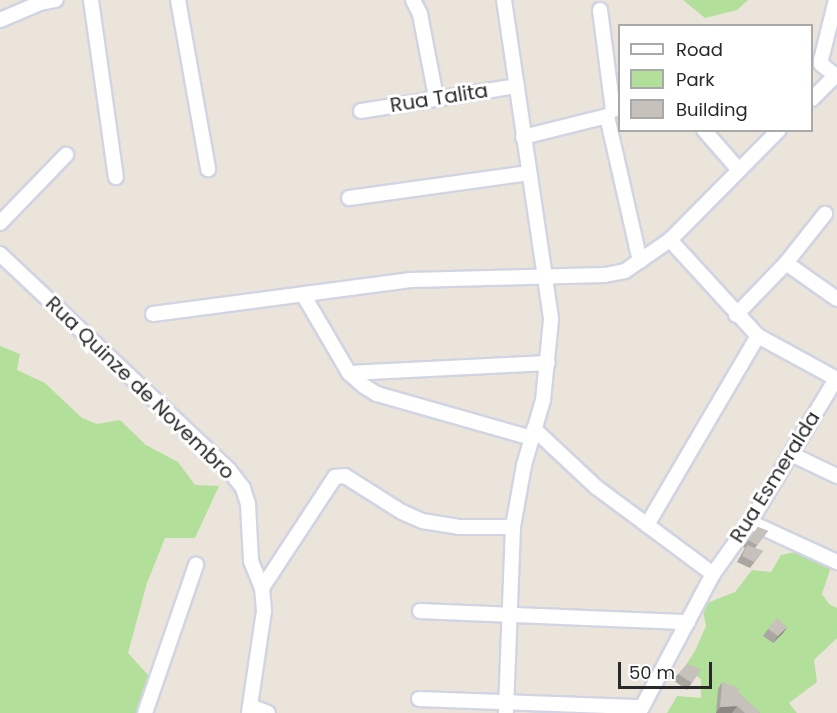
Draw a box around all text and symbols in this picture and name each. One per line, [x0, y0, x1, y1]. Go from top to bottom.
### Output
legend [618, 24, 813, 132]
text: Road [676, 37, 723, 62]
text: Park [676, 67, 715, 92]
street label: Rua Talita [388, 78, 490, 118]
text: Building [676, 97, 748, 122]
street label: Rua Quinze de Novembro [41, 291, 239, 485]
street label: Rua Esmeralda [725, 407, 825, 547]
scale bar [621, 650, 716, 688]
text: 50 m [629, 660, 675, 685]

